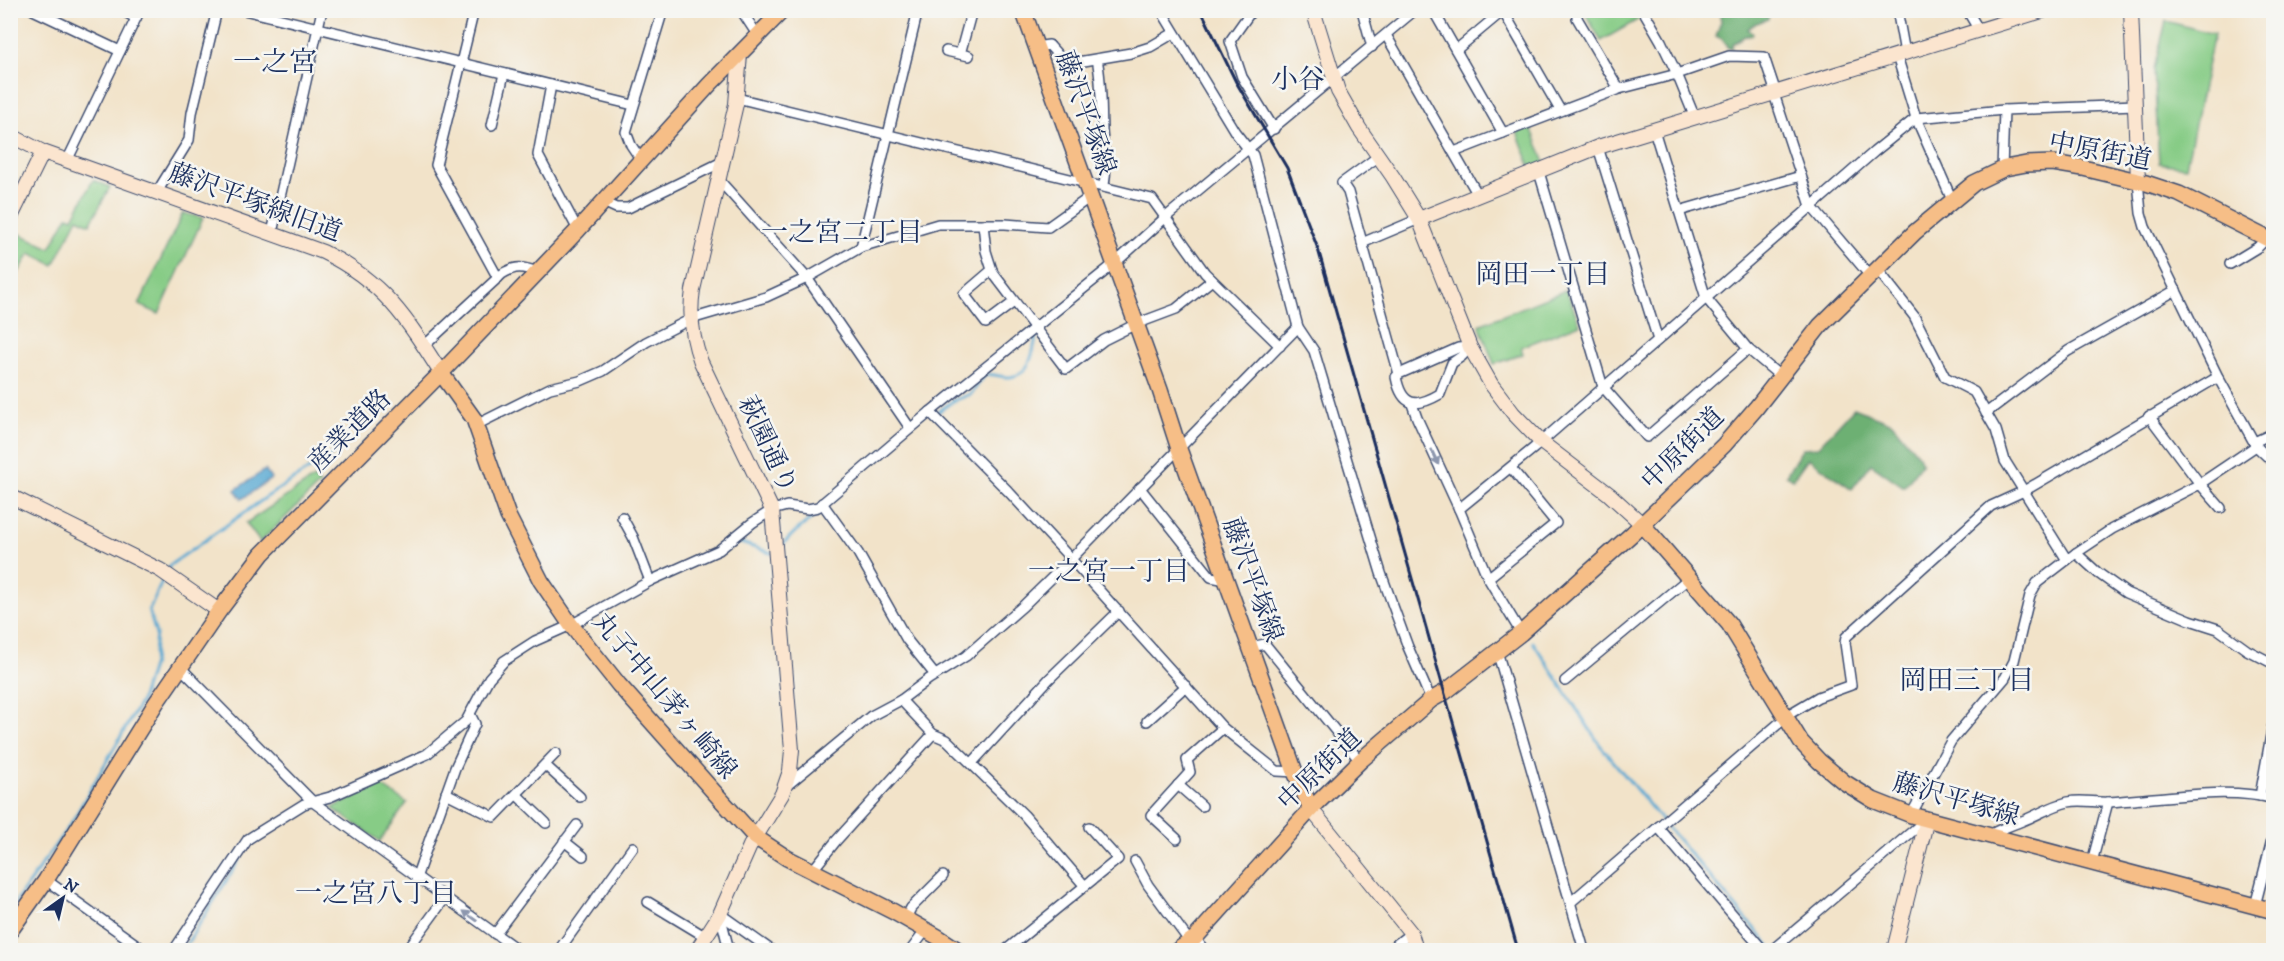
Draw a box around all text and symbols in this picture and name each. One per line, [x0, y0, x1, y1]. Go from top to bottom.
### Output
district label: 一之宮 [233, 45, 317, 80]
street label: 藤沢平塚線 [1047, 46, 1123, 180]
district label: 小谷 [1271, 63, 1325, 97]
street label: 中原街道 [2046, 126, 2154, 178]
street label: 藤沢平塚線旧道 [164, 156, 346, 250]
district label: 一之宮二丁目 [761, 216, 923, 250]
district label: 岡田一丁目 [1476, 258, 1611, 292]
street label: 産業道路 [302, 383, 398, 479]
street label: 萩園通り [730, 391, 804, 499]
street label: 中原街道 [1635, 401, 1731, 497]
one-way arrow [1430, 448, 1440, 466]
street label: 藤沢平塚線 [1214, 513, 1290, 647]
district label: 一之宮一丁目 [1028, 555, 1190, 589]
street label: 丸子中山茅ヶ崎線 [585, 606, 743, 786]
district label: 岡田三丁目 [1900, 664, 2035, 698]
street label: 中原街道 [1271, 722, 1369, 818]
street label: 藤沢平塚線 [1889, 766, 2023, 834]
north arrow [33, 868, 93, 928]
text: N [60, 874, 82, 898]
district label: 一之宮八丁目 [295, 877, 457, 911]
one-way arrow [463, 910, 479, 922]

